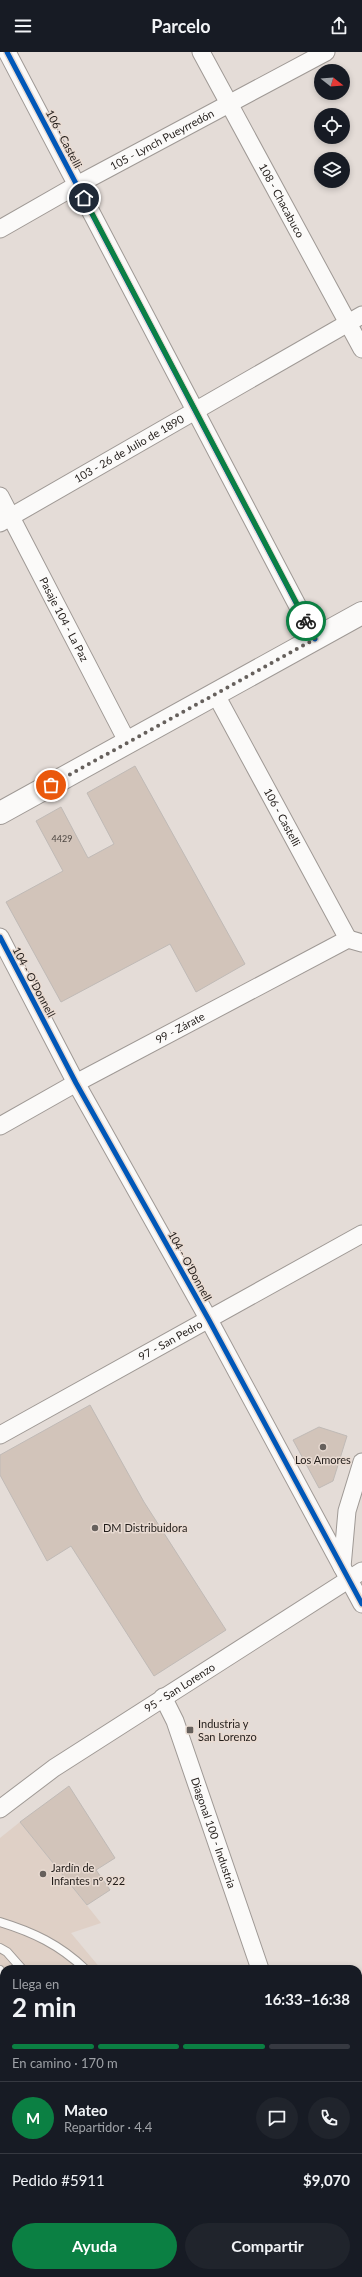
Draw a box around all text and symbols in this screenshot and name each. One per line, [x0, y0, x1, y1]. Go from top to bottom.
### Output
icon: menu [12, 15, 34, 37]
text: Parcelo [151, 15, 211, 37]
icon: share [328, 15, 350, 37]
north arrow [314, 64, 350, 100]
map controls [314, 64, 350, 188]
street label: 105 - Lynch Pueyrredón [108, 106, 216, 172]
street label: 106 - Castelli [44, 107, 85, 170]
button: locate [314, 108, 350, 144]
button: layers [314, 152, 350, 188]
street label: 108 - Chacabuco [257, 161, 307, 240]
pin [67, 181, 101, 215]
icon: home [73, 187, 95, 209]
street label: 103 - 26 de Julio de 1890 [72, 411, 187, 485]
street label: Pasaje 104 - La Paz [37, 575, 92, 664]
courier [286, 601, 326, 641]
icon: bike [295, 610, 317, 632]
pin [34, 768, 68, 802]
icon: bag [40, 774, 62, 796]
street label: 106 - Castelli [262, 786, 304, 849]
house number: 4429 [52, 833, 72, 844]
street label: 104 - O'Donnell [10, 944, 58, 1019]
street label: 99 - Zárate [153, 1009, 207, 1046]
street label: 104 - O'Donnell [166, 1229, 215, 1303]
street label: 97 - San Pedro [136, 1317, 205, 1363]
marker: Los Amores [318, 1442, 328, 1452]
place label: Los Amores [295, 1453, 351, 1466]
place label: DM Distribuidora [103, 1521, 187, 1534]
marker: DM Distribuidora [90, 1523, 100, 1533]
street label: 95 - San Lorenzo [142, 1660, 217, 1715]
place label: Industria y San Lorenzo [198, 1717, 257, 1743]
marker: Industria y San Lorenzo [185, 1725, 195, 1735]
street label: Diagonal 100 - Industria [189, 1775, 239, 1890]
place label: Jardín de Infantes nº 922 [51, 1861, 125, 1887]
marker: Jardín de Infantes nº 922 [38, 1869, 48, 1879]
text: Llega en [12, 1976, 59, 1992]
text: 16:33–16:38 [264, 1990, 350, 2008]
text: 2 min [12, 1991, 76, 2023]
text: En camino · 170 m [12, 2055, 118, 2071]
button: chat [256, 2097, 298, 2139]
button: phone [308, 2097, 350, 2139]
text: Mateo [64, 2101, 108, 2119]
text: M [26, 2109, 40, 2127]
text: Repartidor · 4.4 [64, 2119, 152, 2135]
text: Pedido #5911 [12, 2171, 105, 2189]
text: $9,070 [303, 2171, 350, 2189]
button: Ayuda [12, 2223, 177, 2269]
button: Compartir [185, 2223, 350, 2269]

